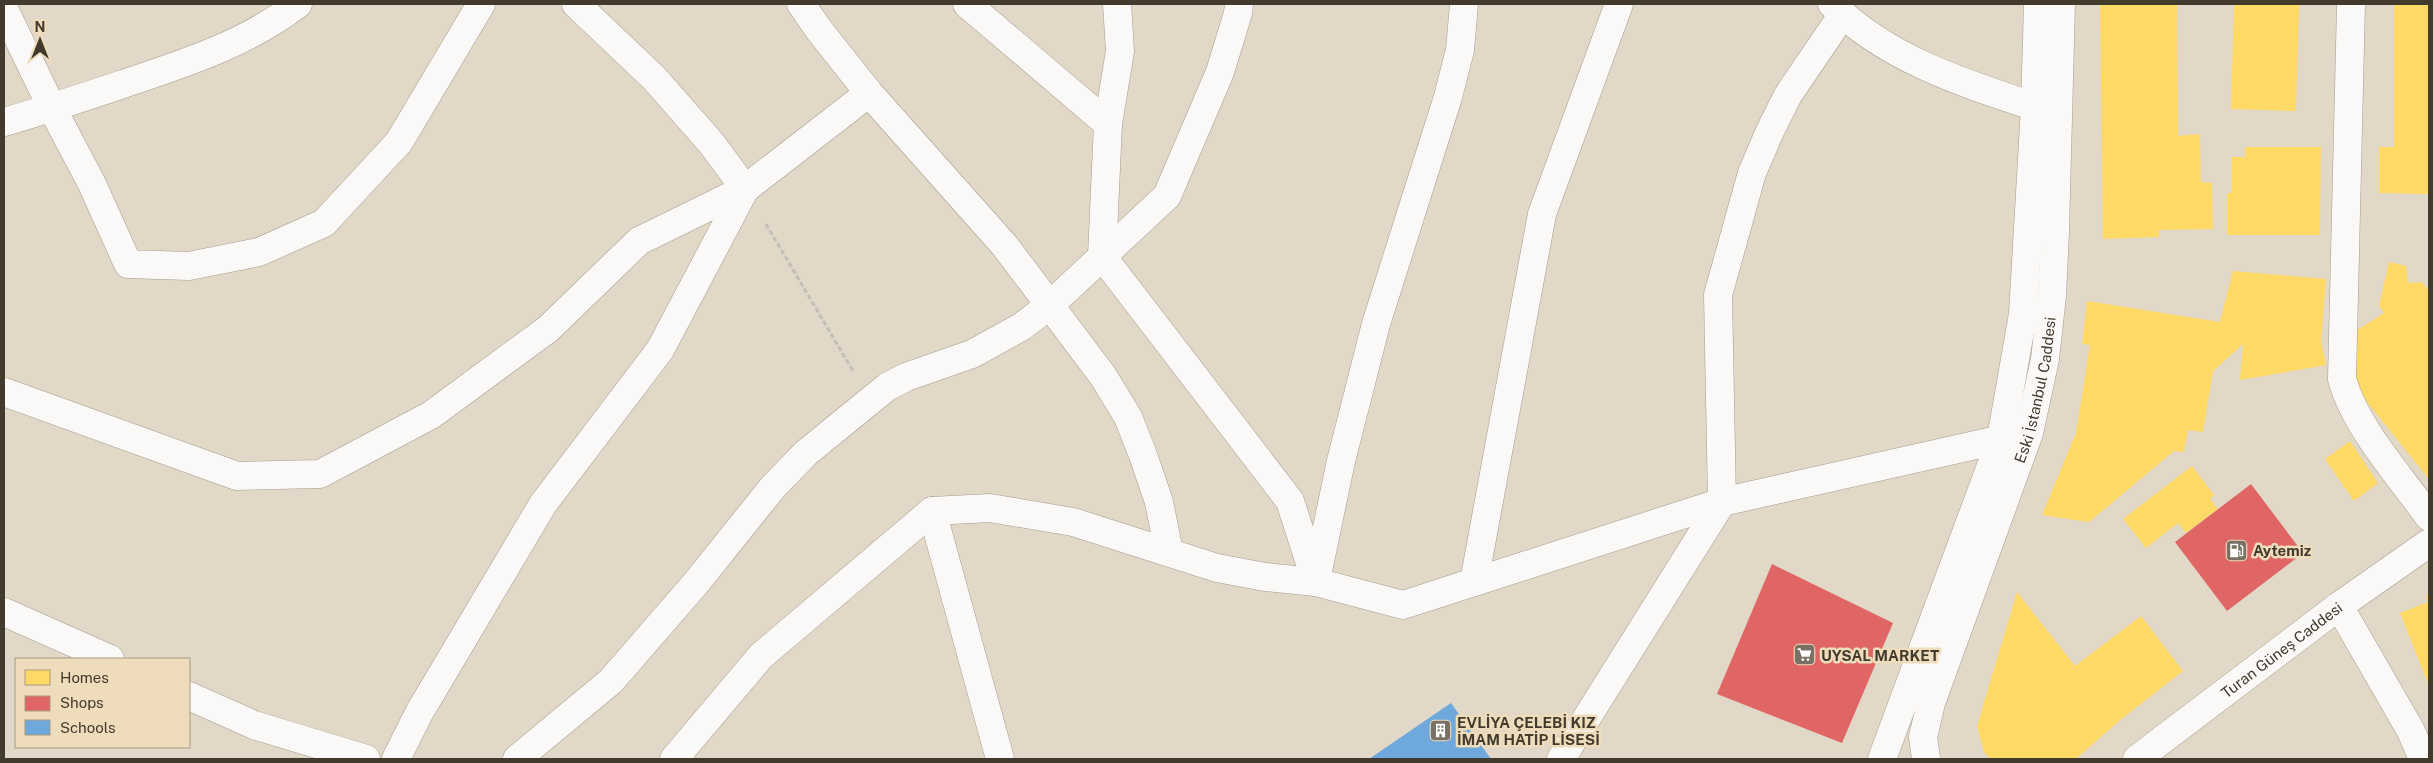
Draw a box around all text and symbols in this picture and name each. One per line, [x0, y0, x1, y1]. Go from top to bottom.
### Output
north arrow [15, 15, 65, 65]
text: N [35, 19, 45, 35]
street label: Eski İstanbul Caddesi [2010, 316, 2058, 465]
fuel station icon: Aytemiz [2225, 538, 2249, 562]
place label: Aytemiz [2253, 542, 2311, 559]
street label: Turan Güneş Caddesi [2217, 598, 2345, 701]
supermarket icon: UYSAL MARKET [1793, 643, 1817, 667]
place label: UYSAL MARKET [1821, 647, 1939, 664]
legend [15, 658, 190, 748]
text: Homes [60, 669, 109, 686]
text: Shops [60, 694, 104, 711]
place label: EVLİYA ÇELEBİ KIZ İMAM HATİP LİSESİ [1457, 714, 1600, 748]
text: Schools [60, 719, 116, 736]
building icon: EVLİYA ÇELEBİ KIZ İMAM HATİP LİSESİ [1429, 719, 1453, 743]

